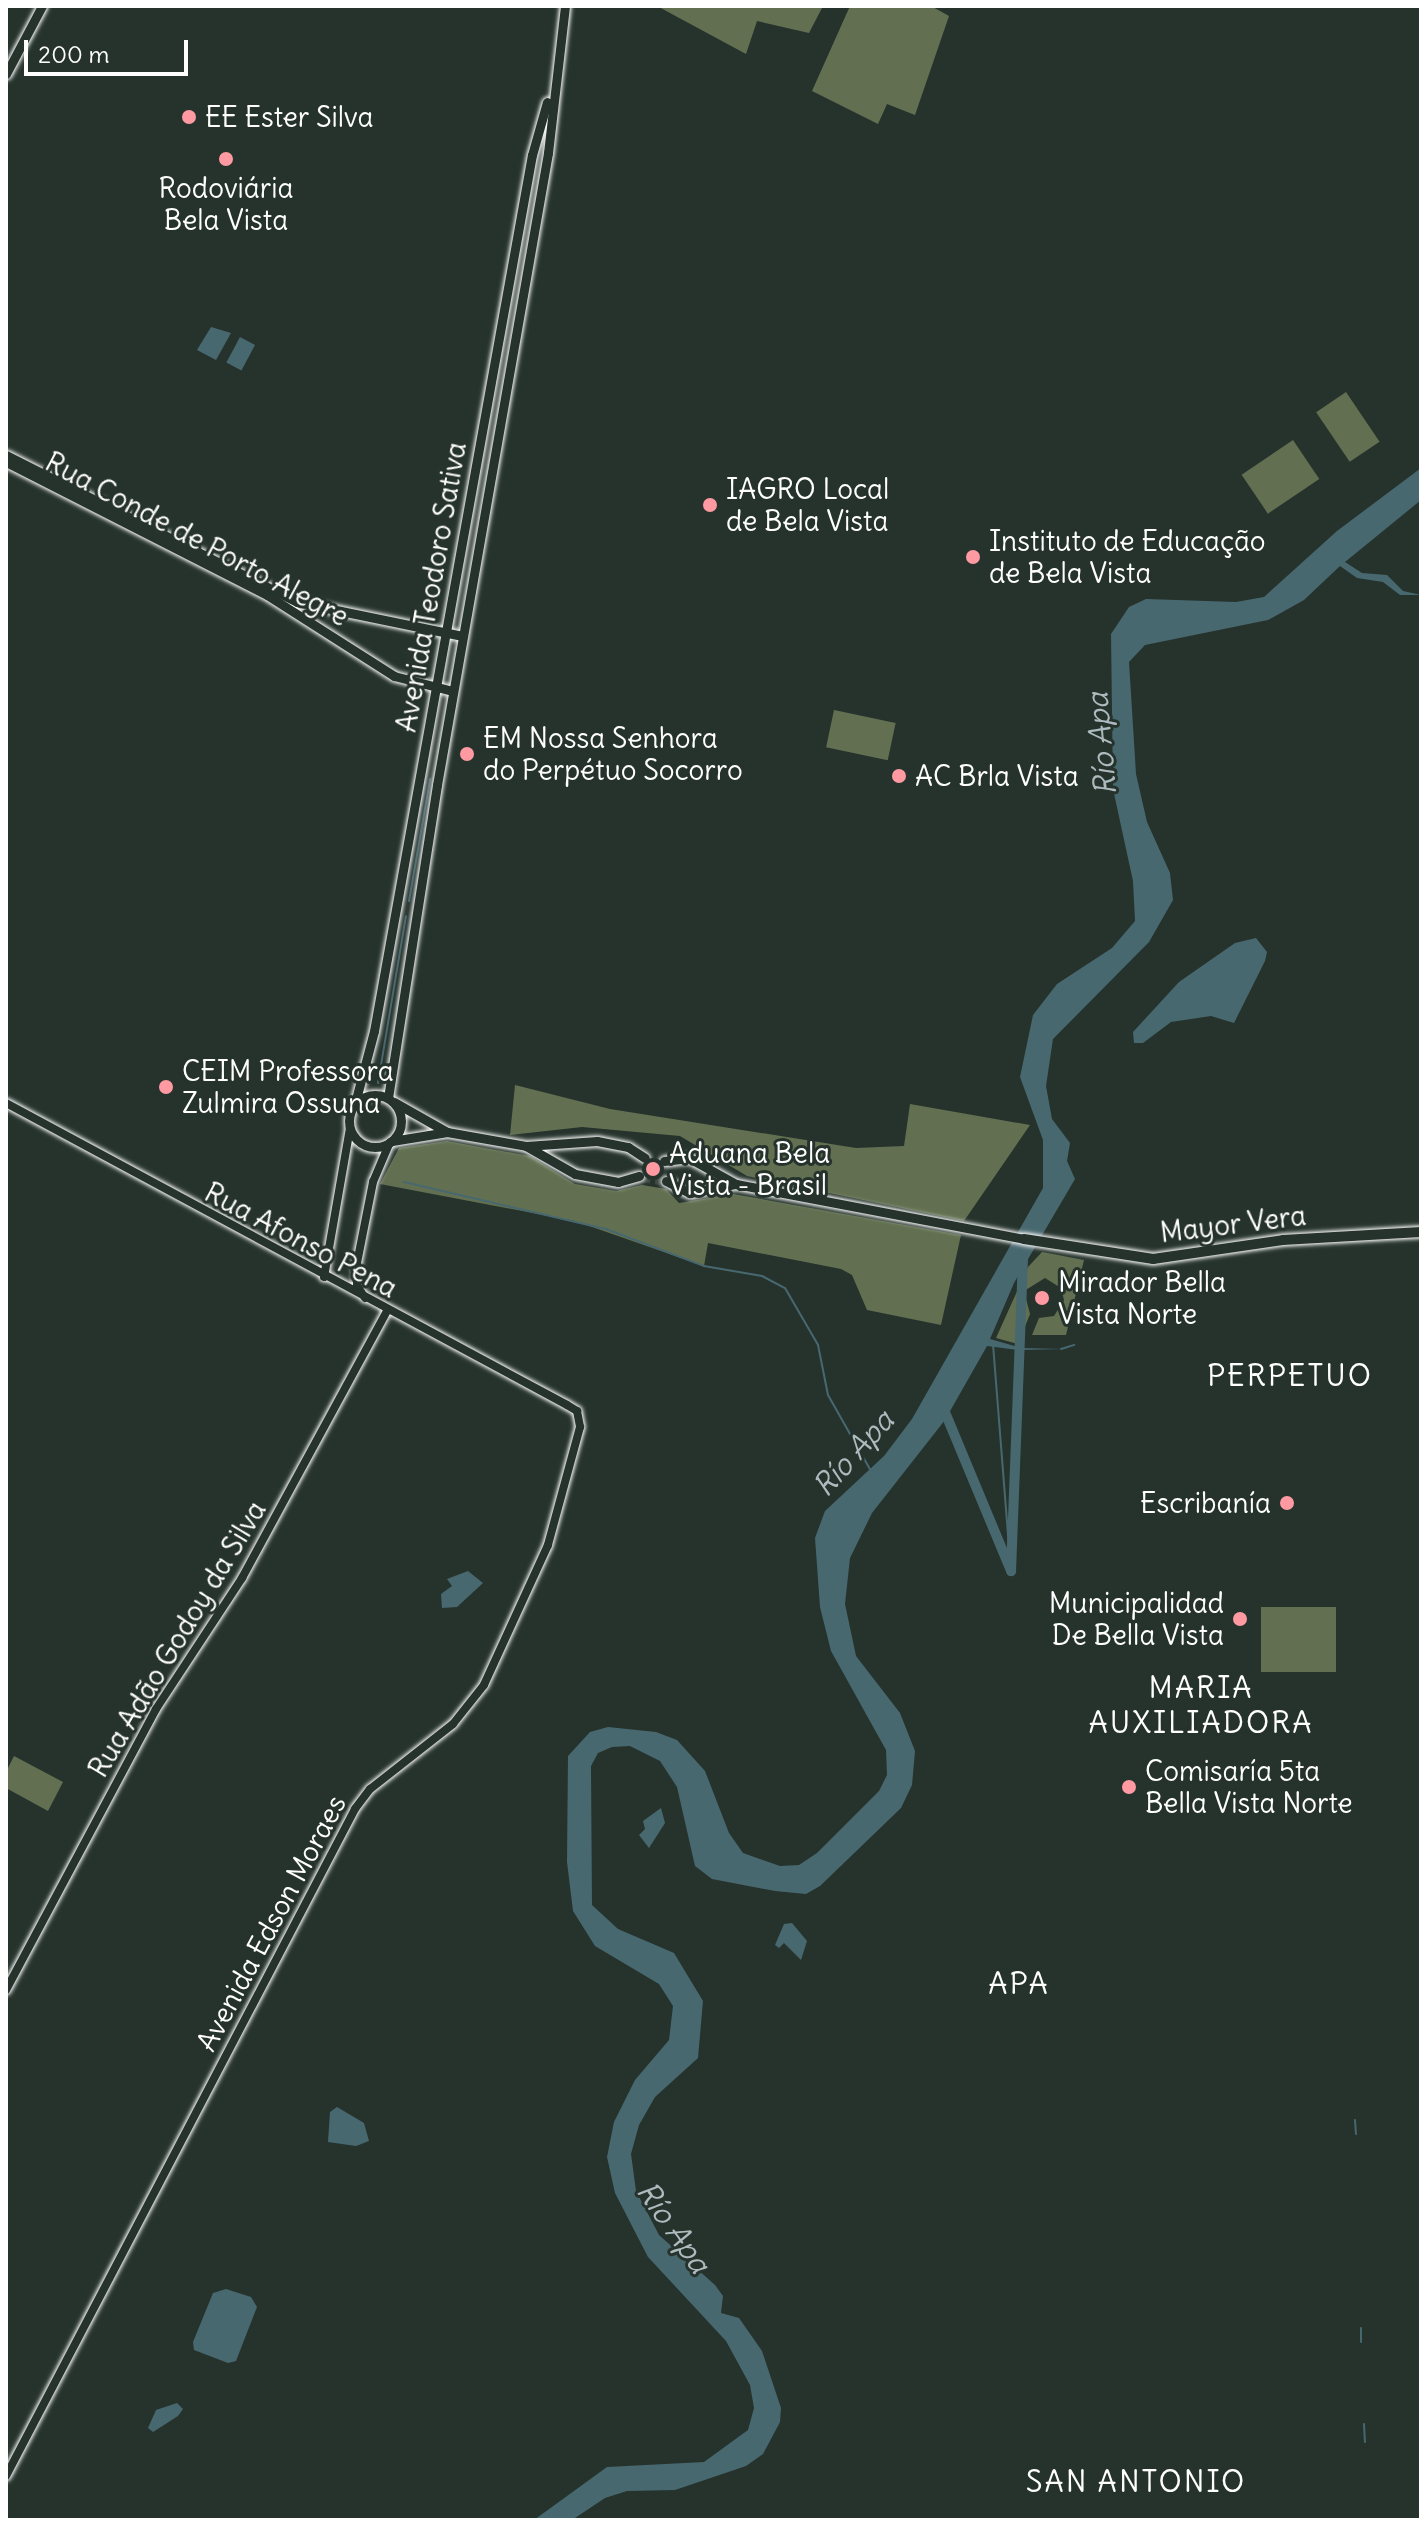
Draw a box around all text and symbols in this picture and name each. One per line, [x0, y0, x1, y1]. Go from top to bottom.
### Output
scale bar [28, 24, 192, 74]
text: 200 m [38, 39, 110, 69]
place label: EE Ester Silva [205, 100, 373, 134]
marker: EE Ester Silva [180, 108, 198, 126]
marker: Rodoviária Bela Vista [217, 150, 235, 168]
place label: Rodoviária Bela Vista [158, 171, 294, 237]
street label: Avenida Teodoro Sativa [389, 439, 473, 735]
street label: Rua Conde de Porto Alegre [40, 445, 354, 633]
place label: IAGRO Local de Bela Vista [726, 472, 889, 538]
marker: IAGRO Local de Bela Vista [701, 496, 719, 514]
place label: Instituto de Educação de Bela Vista [989, 524, 1266, 590]
marker: Instituto de Educação de Bela Vista [964, 548, 982, 566]
water label: Río Apa [1079, 691, 1123, 797]
place label: EM Nossa Senhora do Perpétuo Socorro [483, 721, 743, 787]
marker: EM Nossa Senhora do Perpétuo Socorro [458, 745, 476, 763]
place label: AC Brla Vista [915, 759, 1079, 793]
marker: AC Brla Vista [890, 767, 908, 785]
place label: CEIM Professora Zulmira Ossuna [182, 1054, 394, 1120]
marker: CEIM Professora Zulmira Ossuna [157, 1078, 175, 1096]
place label: Aduana Bela Vista - Brasil [669, 1136, 830, 1202]
marker: Aduana Bela Vista - Brasil [644, 1160, 662, 1178]
street label: Rua Afonso Pena [199, 1175, 403, 1305]
street label: Mayor Vera [1158, 1198, 1308, 1250]
place label: Mirador Bella Vista Norte [1058, 1265, 1226, 1331]
marker: Mirador Bella Vista Norte [1033, 1289, 1051, 1307]
district label: PERPETUO [1207, 1357, 1373, 1393]
water label: Río Apa [805, 1403, 901, 1503]
place label: Escribanía [1140, 1486, 1271, 1520]
marker: Escribanía [1278, 1494, 1296, 1512]
street label: Rua Adão Godoy da Silva [81, 1495, 273, 1783]
place label: Municipalidad De Bella Vista [1049, 1586, 1224, 1652]
marker: Municipalidad De Bella Vista [1231, 1610, 1249, 1628]
district label: MARIA AUXILIADORA [1088, 1669, 1314, 1740]
place label: Comisaría 5ta Bella Vista Norte [1145, 1754, 1353, 1820]
marker: Comisaría 5ta Bella Vista Norte [1120, 1778, 1138, 1796]
street label: Avenida Edson Moraes [189, 1789, 353, 2057]
district label: APA [988, 1965, 1050, 2001]
water label: Río Apa [630, 2174, 718, 2280]
district label: SAN ANTONIO [1026, 2463, 1246, 2499]

